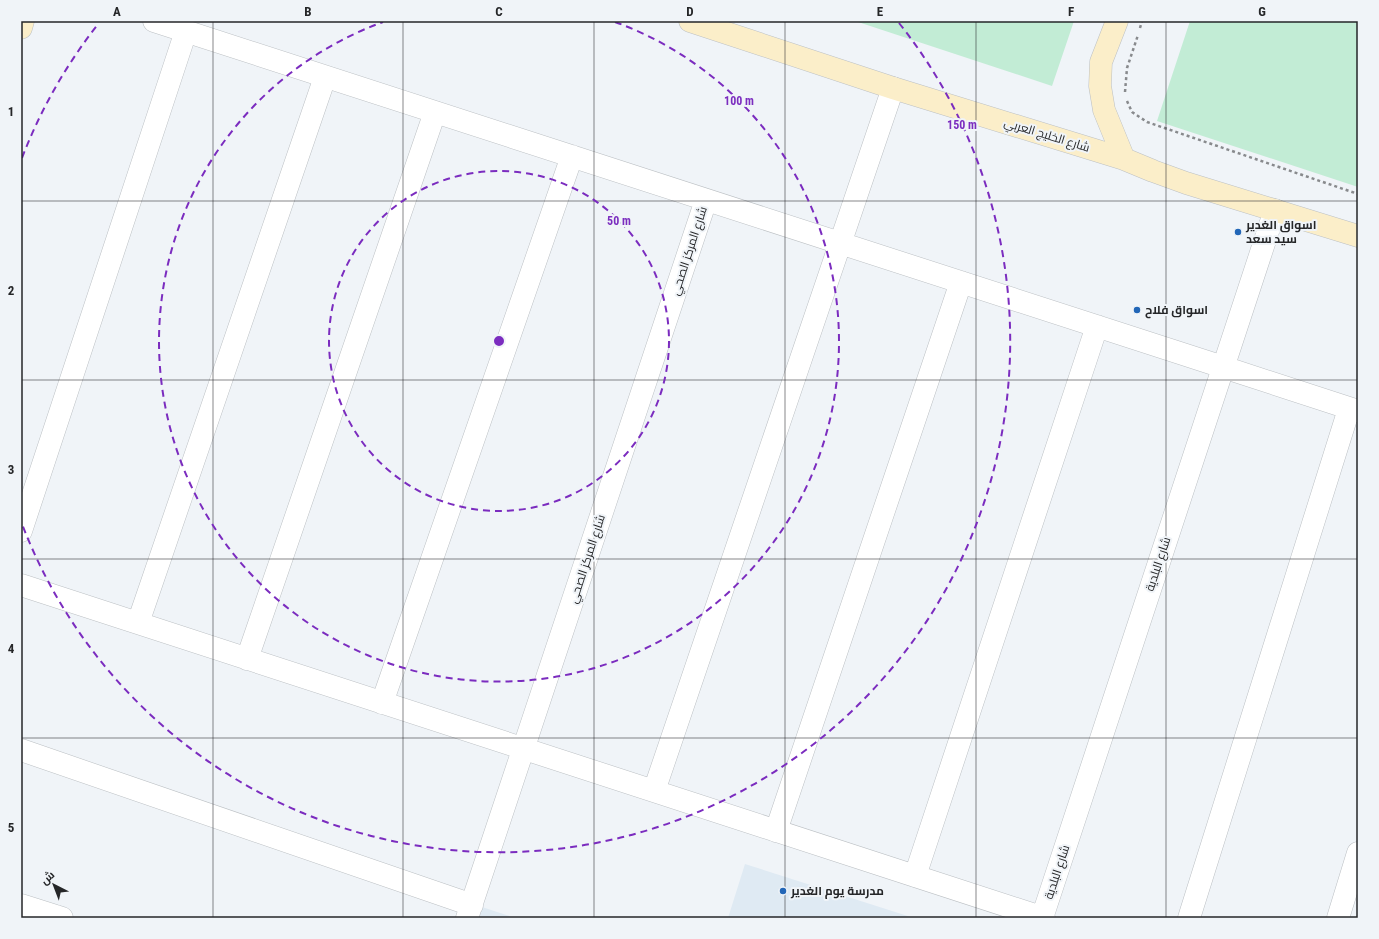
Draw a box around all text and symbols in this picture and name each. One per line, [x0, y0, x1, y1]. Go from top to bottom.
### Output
text: A [113, 4, 121, 19]
text: B [304, 4, 312, 19]
text: C [495, 4, 503, 19]
text: D [686, 4, 694, 19]
text: E [877, 4, 884, 19]
text: F [1068, 4, 1074, 19]
text: G [1258, 4, 1266, 19]
text: 100 m [724, 94, 754, 108]
text: 1 [8, 104, 14, 119]
street label: شارع الخليج العربي [1002, 115, 1092, 158]
text: 150 m [947, 118, 977, 132]
street label: شارع المركز الصحي [668, 205, 713, 298]
text: 50 m [607, 214, 631, 228]
place label: اسواق الغدير سيد سعد [1245, 218, 1316, 246]
marker: اسواق الغدير سيد سعد [1233, 227, 1243, 237]
text: 2 [8, 283, 15, 298]
place label: اسواق فلاح [1145, 303, 1208, 319]
marker: اسواق فلاح [1132, 305, 1142, 315]
centre of rings [492, 334, 506, 348]
text: 3 [8, 462, 14, 477]
street label: شارع المركز الصحي [566, 513, 611, 606]
street label: شارع البلدية [1143, 535, 1174, 593]
text: 4 [8, 641, 15, 656]
text: 5 [8, 820, 15, 835]
street label: شارع البلدية [1042, 843, 1073, 901]
north arrow [34, 865, 74, 905]
text: ش [38, 868, 57, 887]
place label: مدرسة يوم الغدير [790, 884, 884, 899]
marker: مدرسة يوم الغدير [778, 886, 788, 896]

